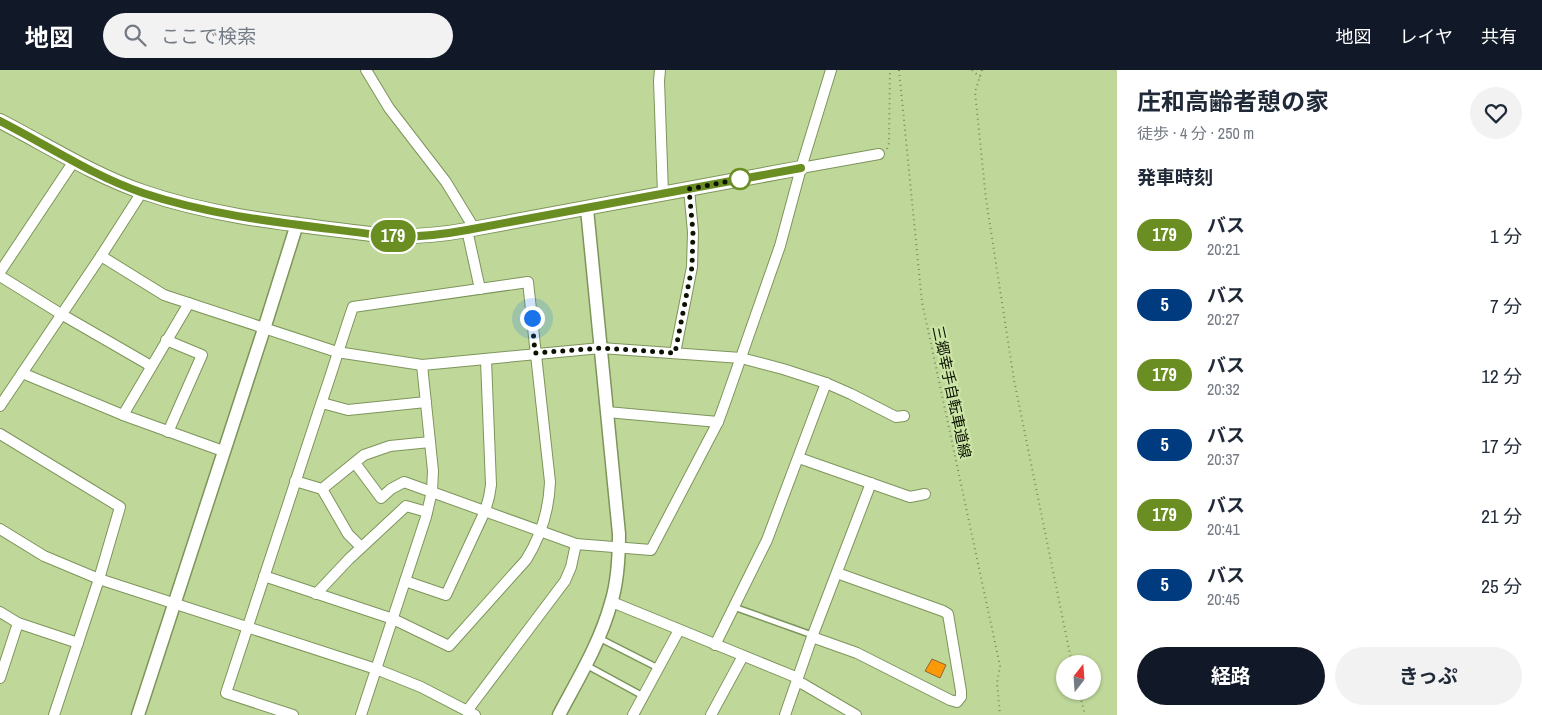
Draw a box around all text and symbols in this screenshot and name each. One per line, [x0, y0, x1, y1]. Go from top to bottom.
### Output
search box [103, 13, 453, 58]
text: 地図 [25, 21, 73, 53]
icon: search [121, 21, 149, 49]
text: ここで検索 [161, 23, 256, 49]
text: 地図 [1336, 24, 1372, 49]
text: レイヤ [1400, 24, 1453, 49]
text: 共有 [1481, 24, 1517, 49]
text: 庄和高齢者憩の家 [1137, 85, 1329, 117]
button: heart [1470, 87, 1522, 139]
text: 徒歩 · 4 分 · 250 m [1137, 122, 1254, 144]
text: 発車時刻 [1137, 164, 1213, 190]
unlabelled marker [729, 168, 751, 190]
text: バス [1207, 212, 1245, 238]
line badge: 179 [364, 220, 422, 252]
text: 179 [1152, 222, 1177, 247]
text: 179 [381, 223, 405, 248]
text: 1 分 [1490, 223, 1522, 249]
text: 20:21 [1207, 238, 1240, 260]
text: バス [1207, 282, 1245, 308]
text: 5 [1160, 292, 1169, 317]
text: 7 分 [1490, 293, 1522, 319]
your location [520, 306, 545, 331]
text: 20:27 [1207, 308, 1240, 330]
street label: 三郷幸手自転車道線 [928, 324, 976, 460]
text: バス [1207, 352, 1245, 378]
text: 179 [1152, 362, 1177, 387]
text: 12 分 [1481, 363, 1522, 389]
text: 20:32 [1207, 378, 1240, 400]
text: バス [1207, 422, 1245, 448]
text: 5 [1160, 432, 1169, 457]
text: 17 分 [1481, 433, 1522, 459]
text: 20:37 [1207, 448, 1240, 470]
text: バス [1207, 492, 1245, 518]
text: 179 [1152, 502, 1177, 527]
text: 21 分 [1481, 503, 1522, 529]
text: 20:41 [1207, 518, 1240, 540]
text: バス [1207, 562, 1245, 588]
text: 5 [1160, 572, 1169, 597]
text: 25 分 [1481, 573, 1522, 599]
text: 20:45 [1207, 588, 1240, 610]
button: 経路 [1137, 647, 1325, 705]
button: きっぷ [1335, 647, 1522, 705]
north arrow [1056, 655, 1101, 700]
map controls [1056, 655, 1101, 700]

